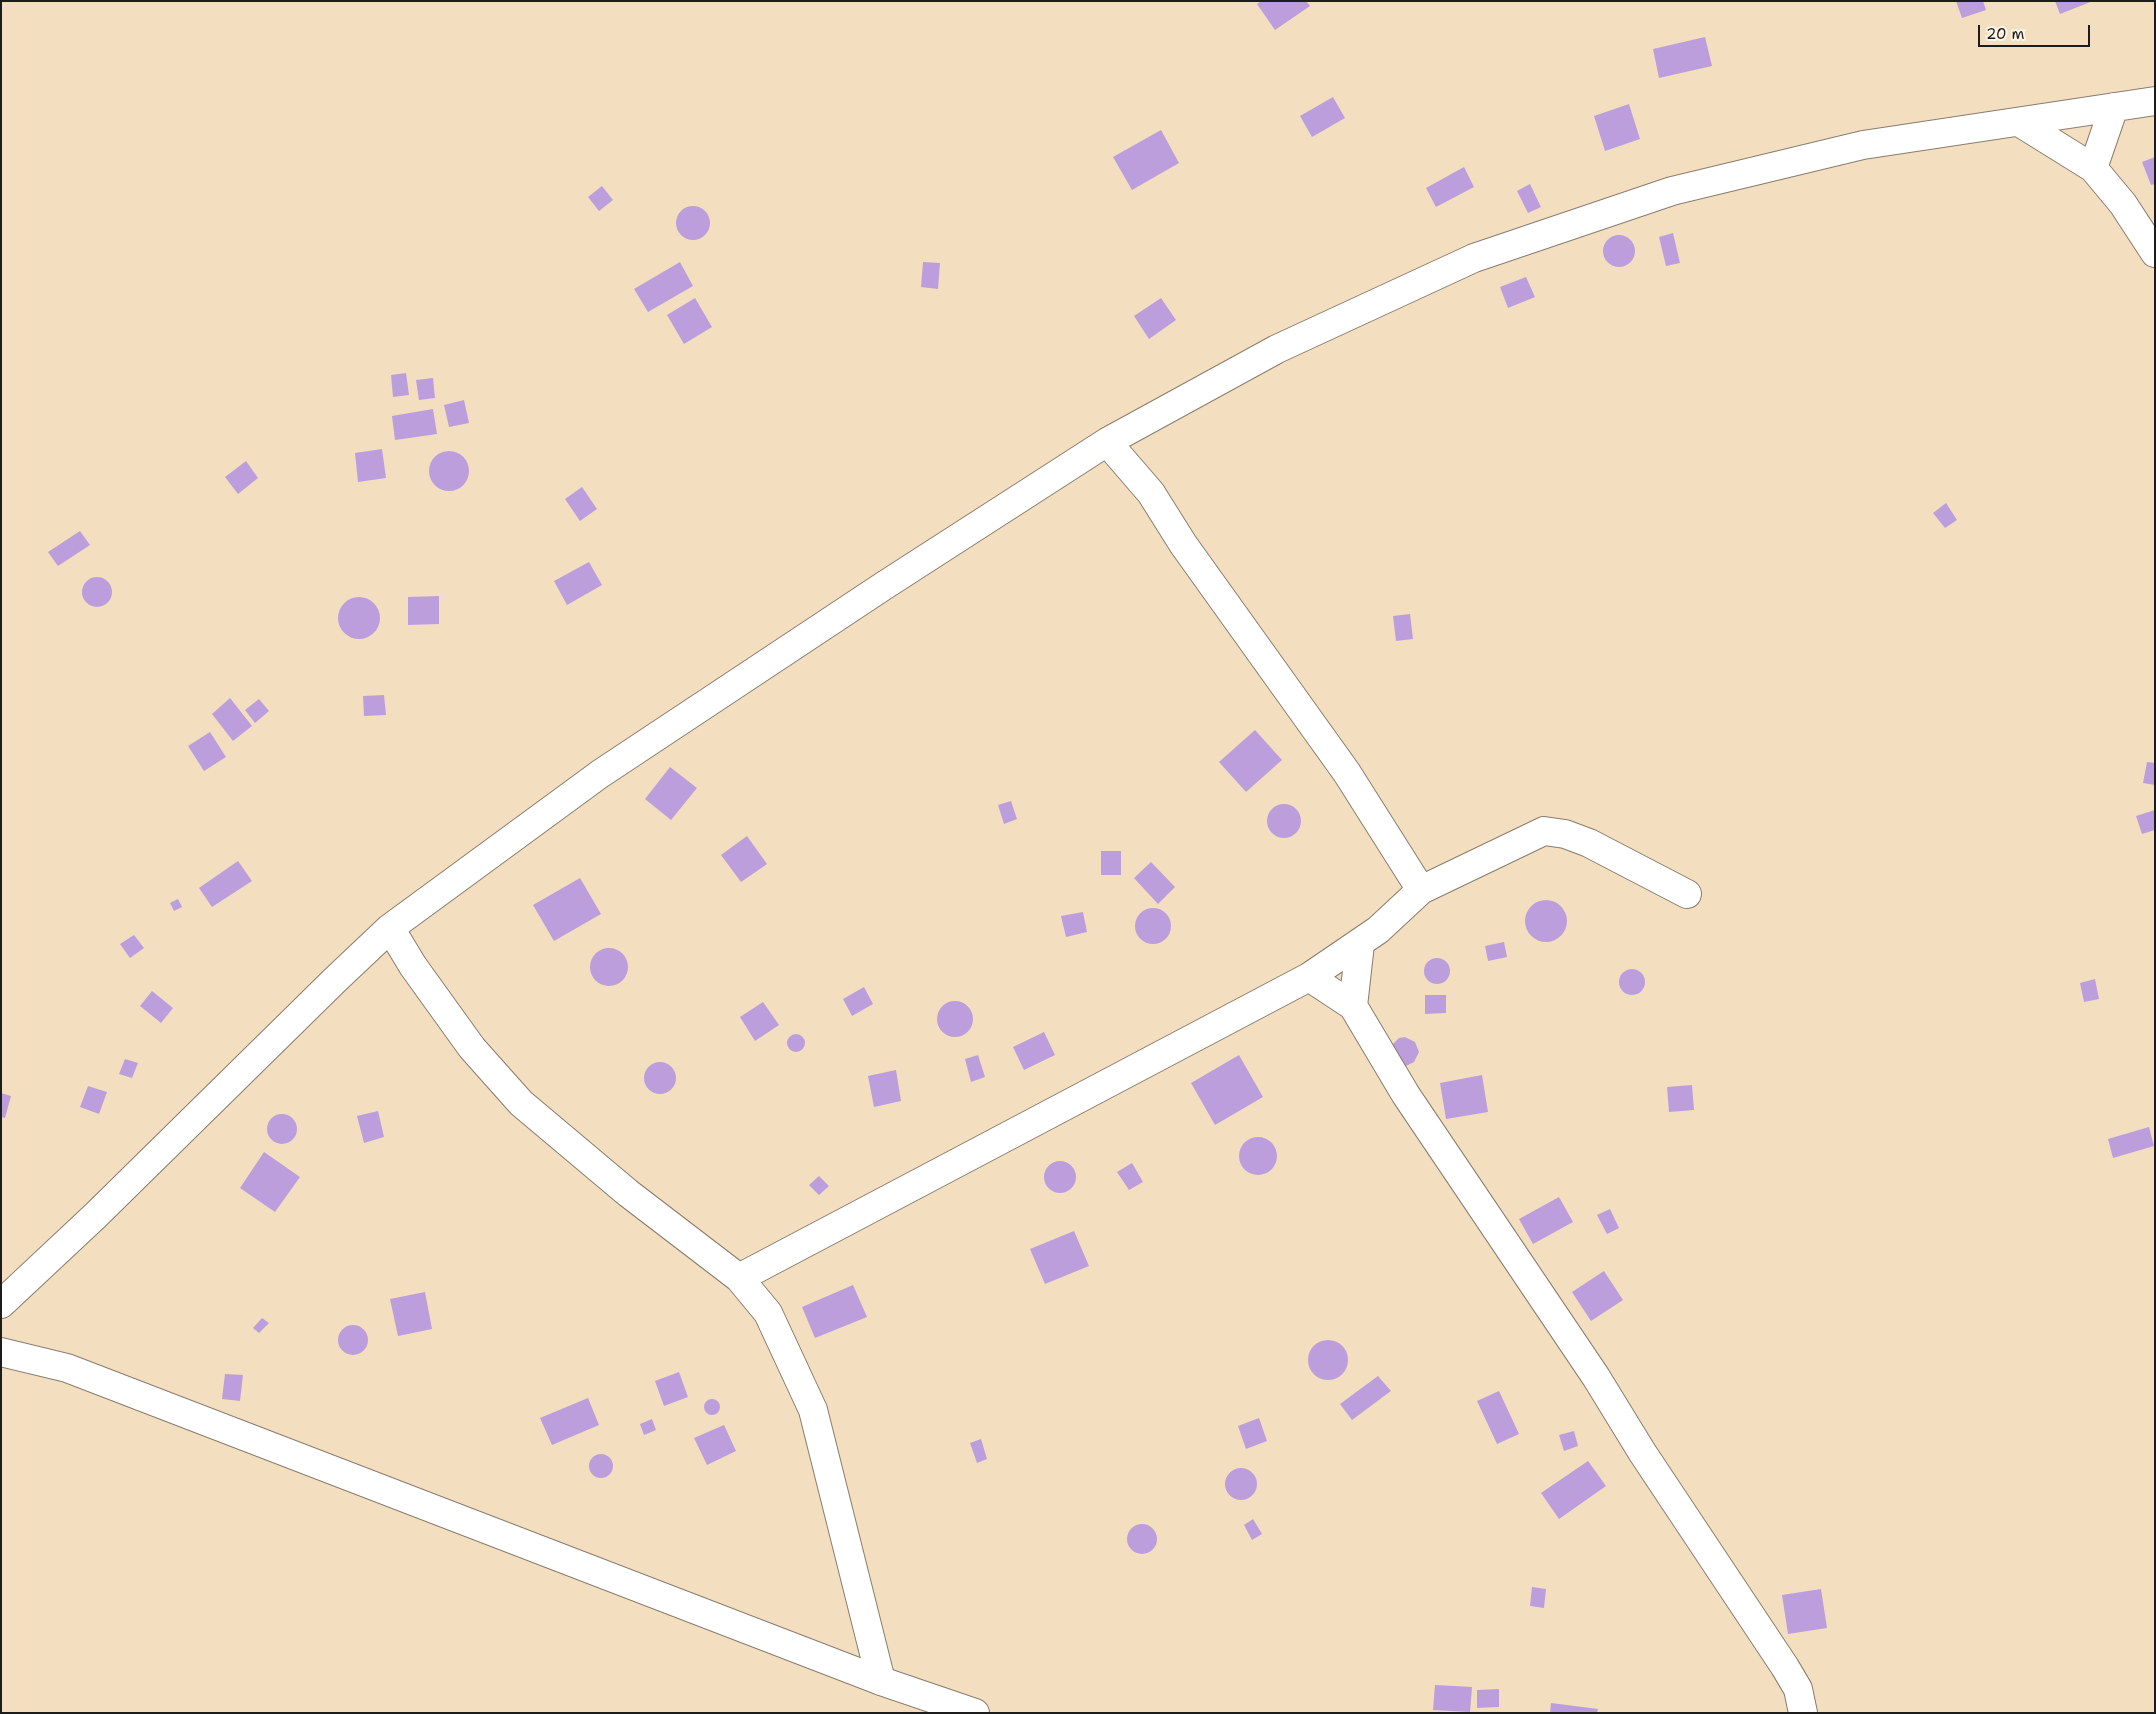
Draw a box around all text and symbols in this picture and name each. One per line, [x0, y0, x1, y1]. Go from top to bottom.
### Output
scale bar [1981, 15, 2094, 47]
text: 20 m [1986, 24, 2025, 44]

